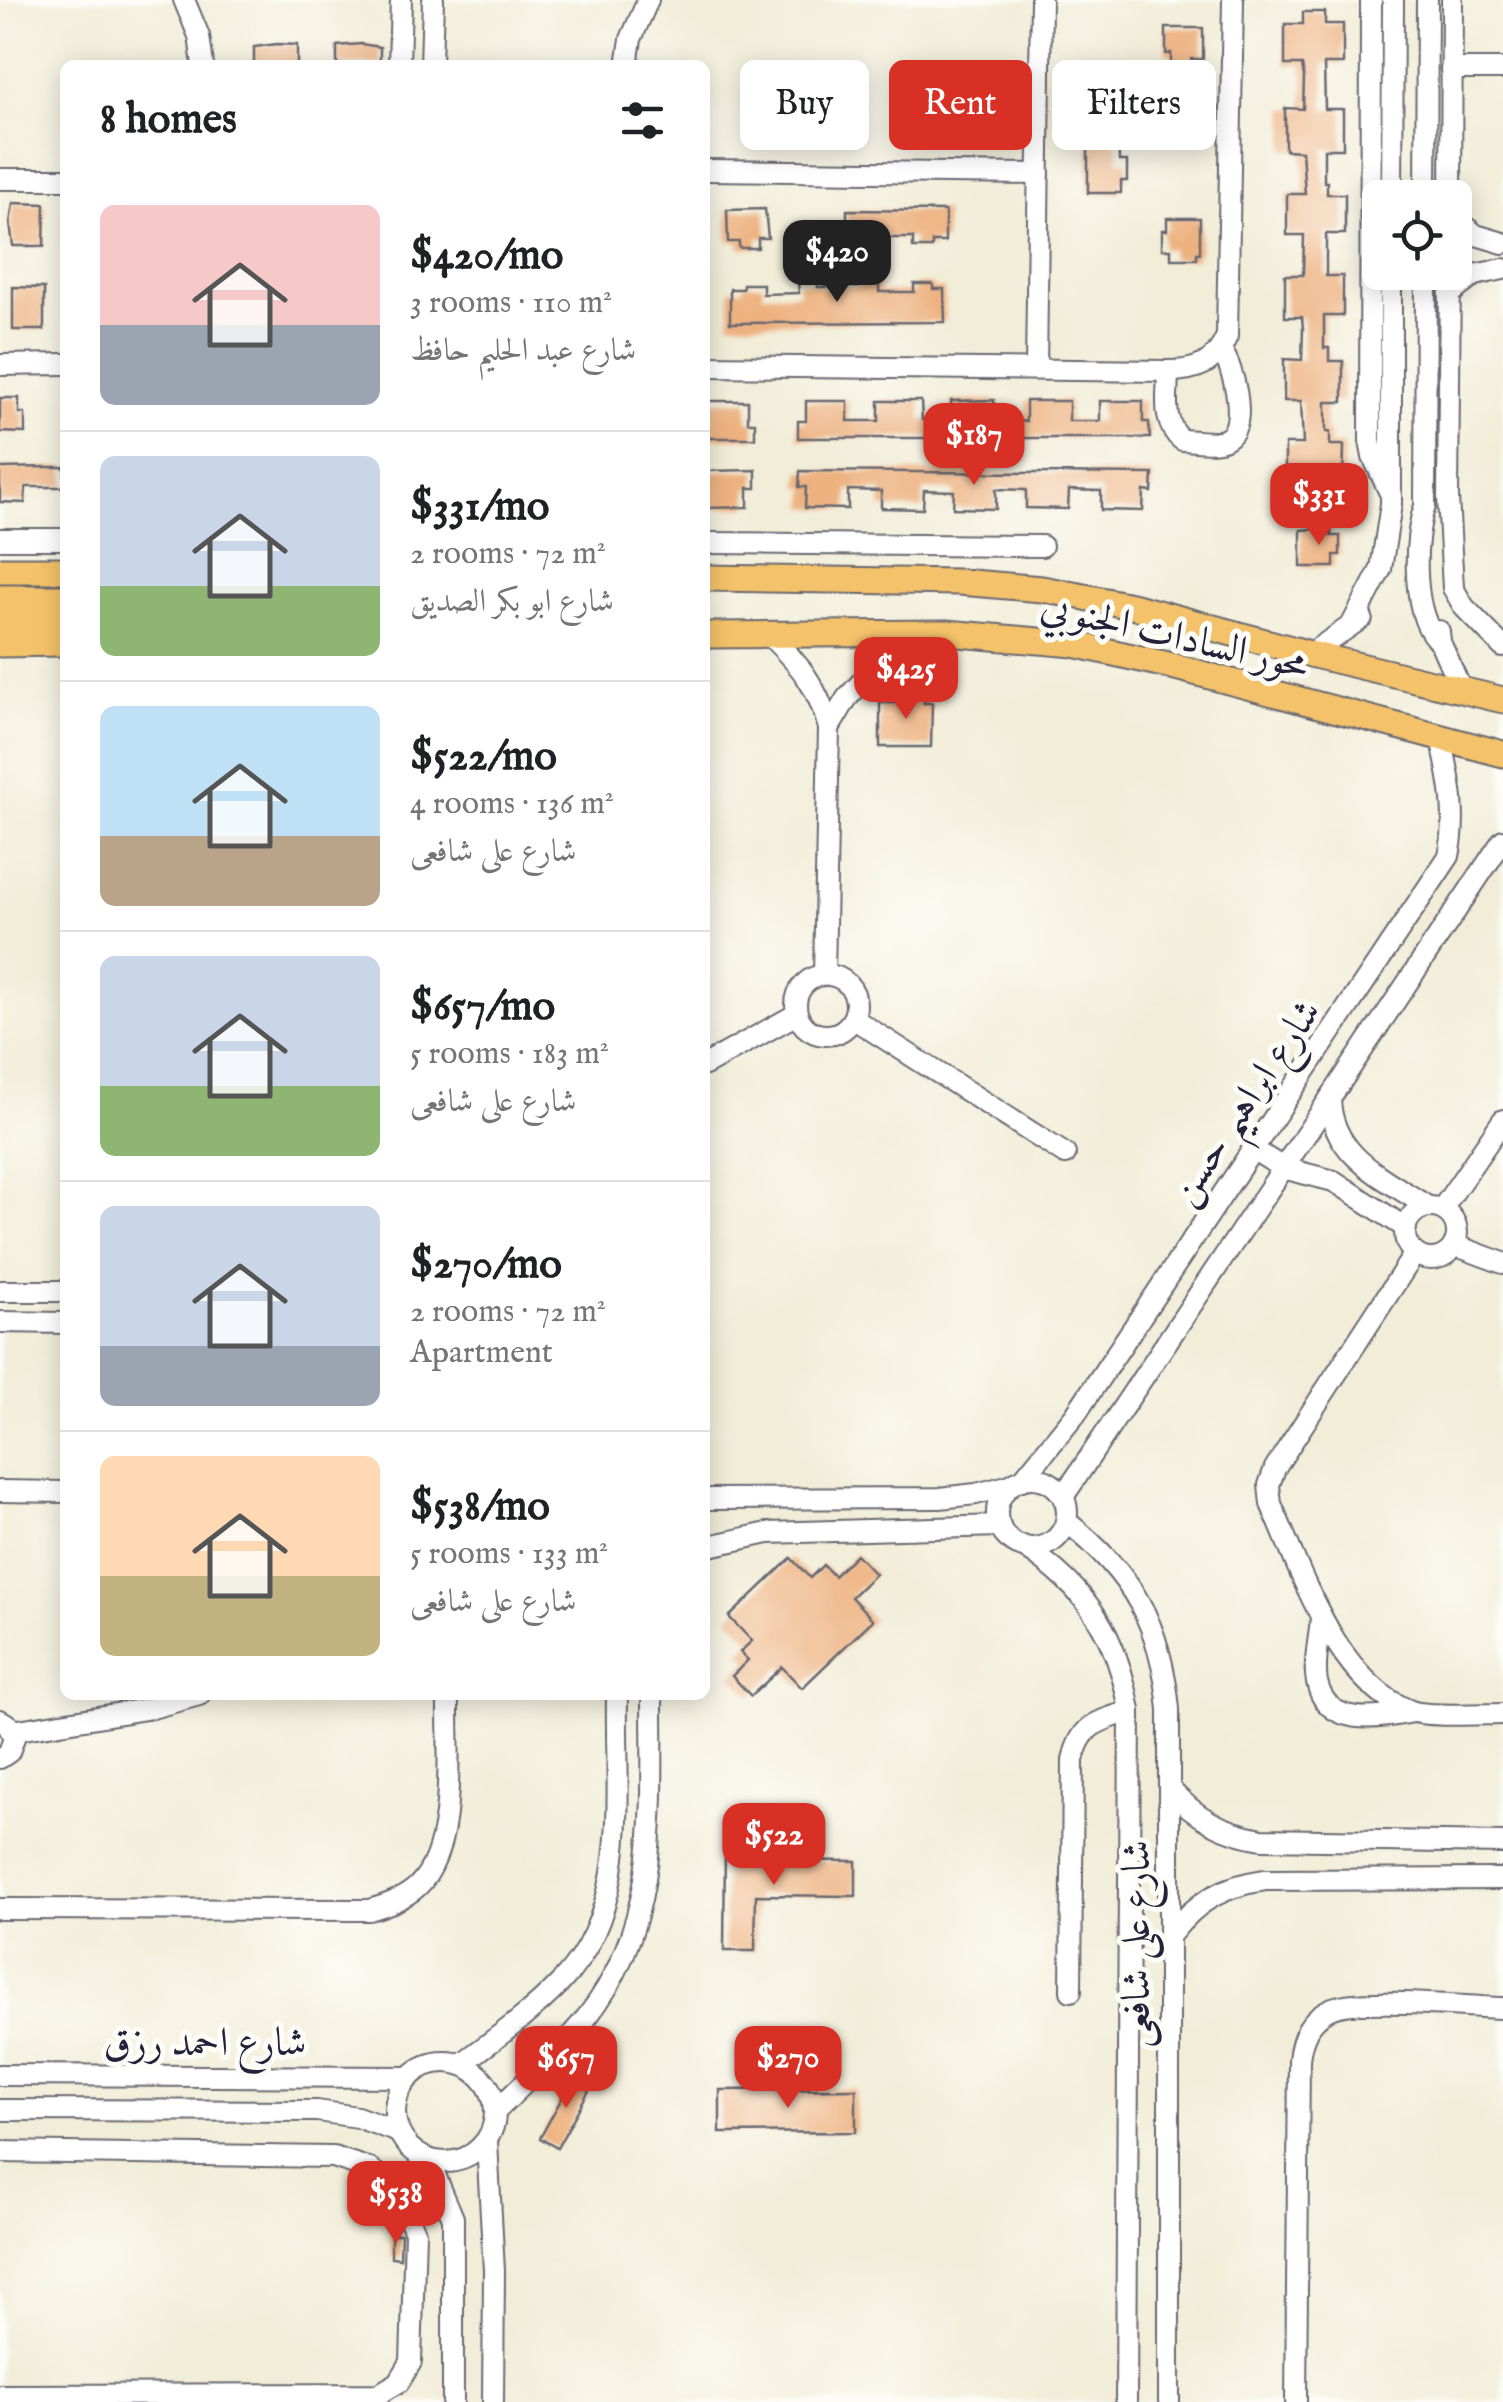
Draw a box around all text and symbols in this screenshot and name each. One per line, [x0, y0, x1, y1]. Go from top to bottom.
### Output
chip: Buy [740, 60, 869, 150]
chip: Rent [889, 60, 1032, 150]
chip: Filters [1052, 60, 1216, 150]
icon: filters [615, 93, 670, 148]
text: 8 homes [100, 94, 237, 147]
map controls [1362, 180, 1472, 290]
button: locate [1362, 180, 1472, 290]
pin: $420 [778, 220, 896, 305]
text: $420/mo [410, 230, 563, 283]
text: $420 [805, 232, 869, 273]
icon: home [180, 245, 300, 365]
text: 3 rooms · 110 m² [410, 283, 612, 324]
text: شارع عبد الحليم حافظ [410, 331, 636, 372]
pin: $187 [915, 403, 1033, 488]
text: $187 [945, 415, 1003, 456]
pin: $331 [1260, 463, 1378, 548]
text: $331 [1292, 475, 1346, 516]
text: $331/mo [410, 481, 550, 534]
icon: home [180, 496, 300, 616]
text: 2 rooms · 72 m² [410, 534, 606, 575]
text: شارع ابو بكر الصديق [410, 582, 614, 623]
street label: محور السادات الجنوبي [1035, 582, 1313, 697]
pin: $425 [847, 637, 965, 722]
text: $425 [876, 649, 936, 690]
text: $522/mo [410, 731, 557, 784]
icon: home [180, 746, 300, 866]
text: 4 rooms · 136 m² [410, 784, 614, 825]
text: شارع على شافعى [410, 832, 576, 873]
text: $657/mo [410, 981, 555, 1034]
street label: شارع ابراهيم حسن [1159, 990, 1344, 1222]
icon: home [180, 996, 300, 1116]
text: 5 rooms · 183 m² [410, 1034, 609, 1075]
text: شارع على شافعى [410, 1082, 576, 1123]
text: $270/mo [410, 1239, 562, 1292]
icon: home [180, 1246, 300, 1366]
text: 2 rooms · 72 m² [410, 1292, 606, 1333]
text: Apartment [410, 1333, 553, 1374]
text: $538/mo [410, 1481, 550, 1534]
icon: home [180, 1496, 300, 1616]
text: 5 rooms · 133 m² [410, 1534, 608, 1575]
text: شارع على شافعى [410, 1582, 576, 1623]
pin: $522 [715, 1803, 833, 1888]
text: $522 [744, 1815, 804, 1856]
street label: شارع على شافعى [1113, 1840, 1169, 2048]
street label: شارع احمد رزق [103, 2019, 307, 2075]
pin: $657 [507, 2026, 625, 2111]
pin: $270 [729, 2026, 847, 2111]
text: $657 [537, 2038, 595, 2079]
text: $270 [756, 2038, 820, 2079]
pin: $538 [337, 2161, 455, 2246]
text: $538 [369, 2173, 423, 2214]

